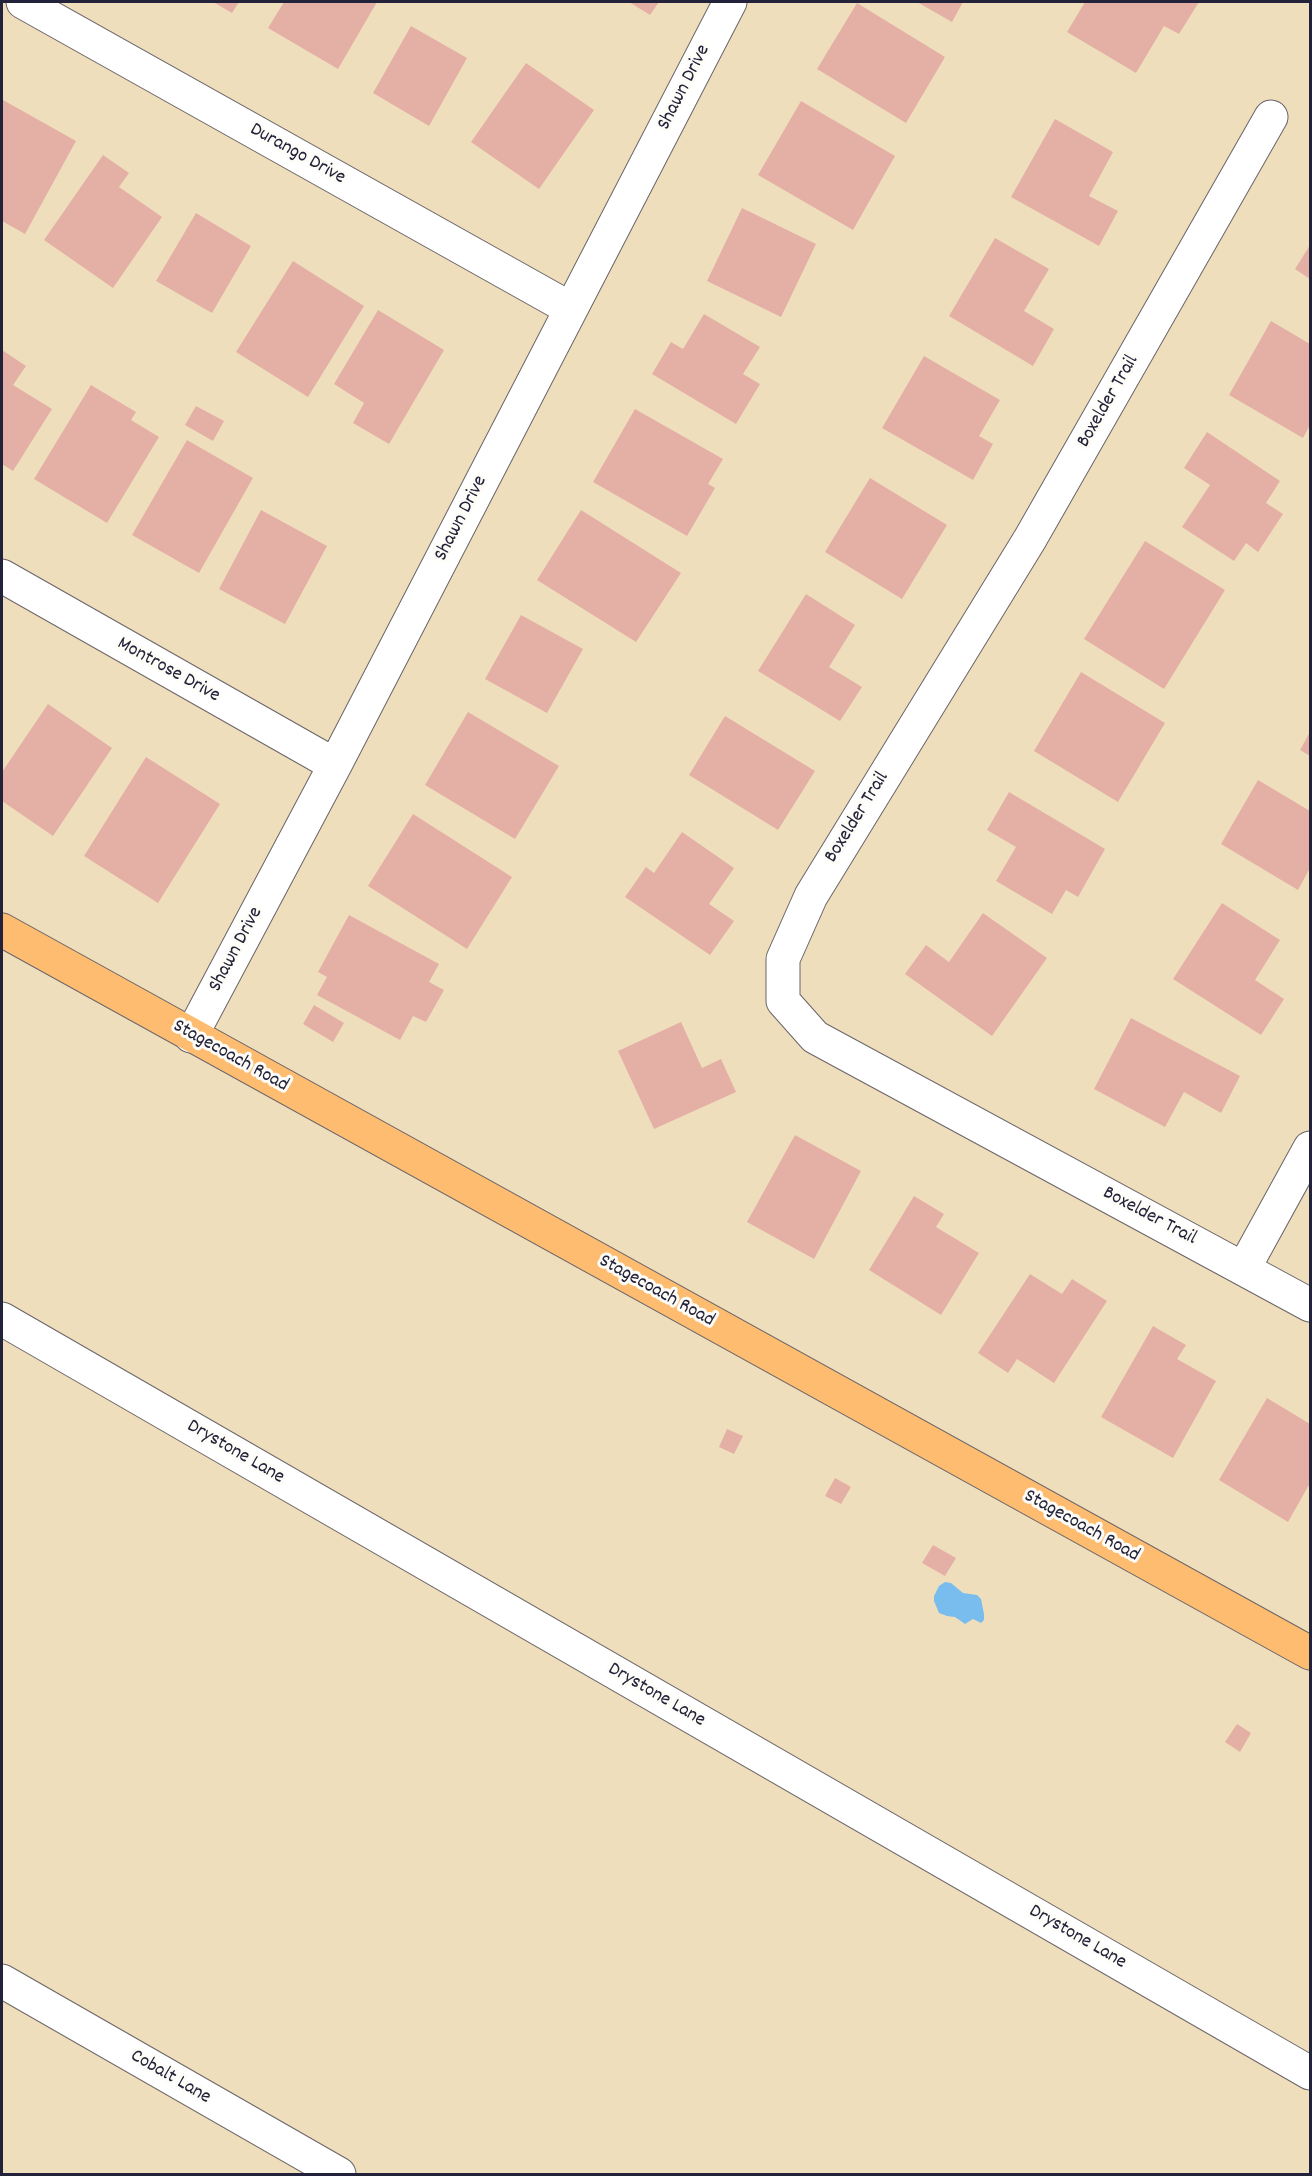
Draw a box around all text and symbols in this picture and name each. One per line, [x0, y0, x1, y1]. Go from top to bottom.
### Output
street label: Shawn Drive [653, 41, 717, 135]
street label: Durango Drive [245, 119, 349, 191]
street label: Boxelder Trail [1073, 352, 1145, 452]
street label: Shawn Drive [430, 472, 494, 566]
street label: Montrose Drive [112, 633, 224, 709]
street label: Boxelder Trail [821, 768, 895, 868]
street label: Shawn Drive [205, 903, 269, 997]
street label: Stagecoach Road [168, 1015, 292, 1099]
street label: Boxelder Trail [1098, 1182, 1200, 1252]
street label: Stagecoach Road [594, 1250, 718, 1334]
street label: Drystone Lane [182, 1415, 288, 1491]
street label: Stagecoach Road [1019, 1485, 1143, 1569]
street label: Drystone Lane [603, 1658, 709, 1734]
street label: Drystone Lane [1024, 1900, 1130, 1976]
street label: Cobalt Lane [125, 2045, 215, 2111]

